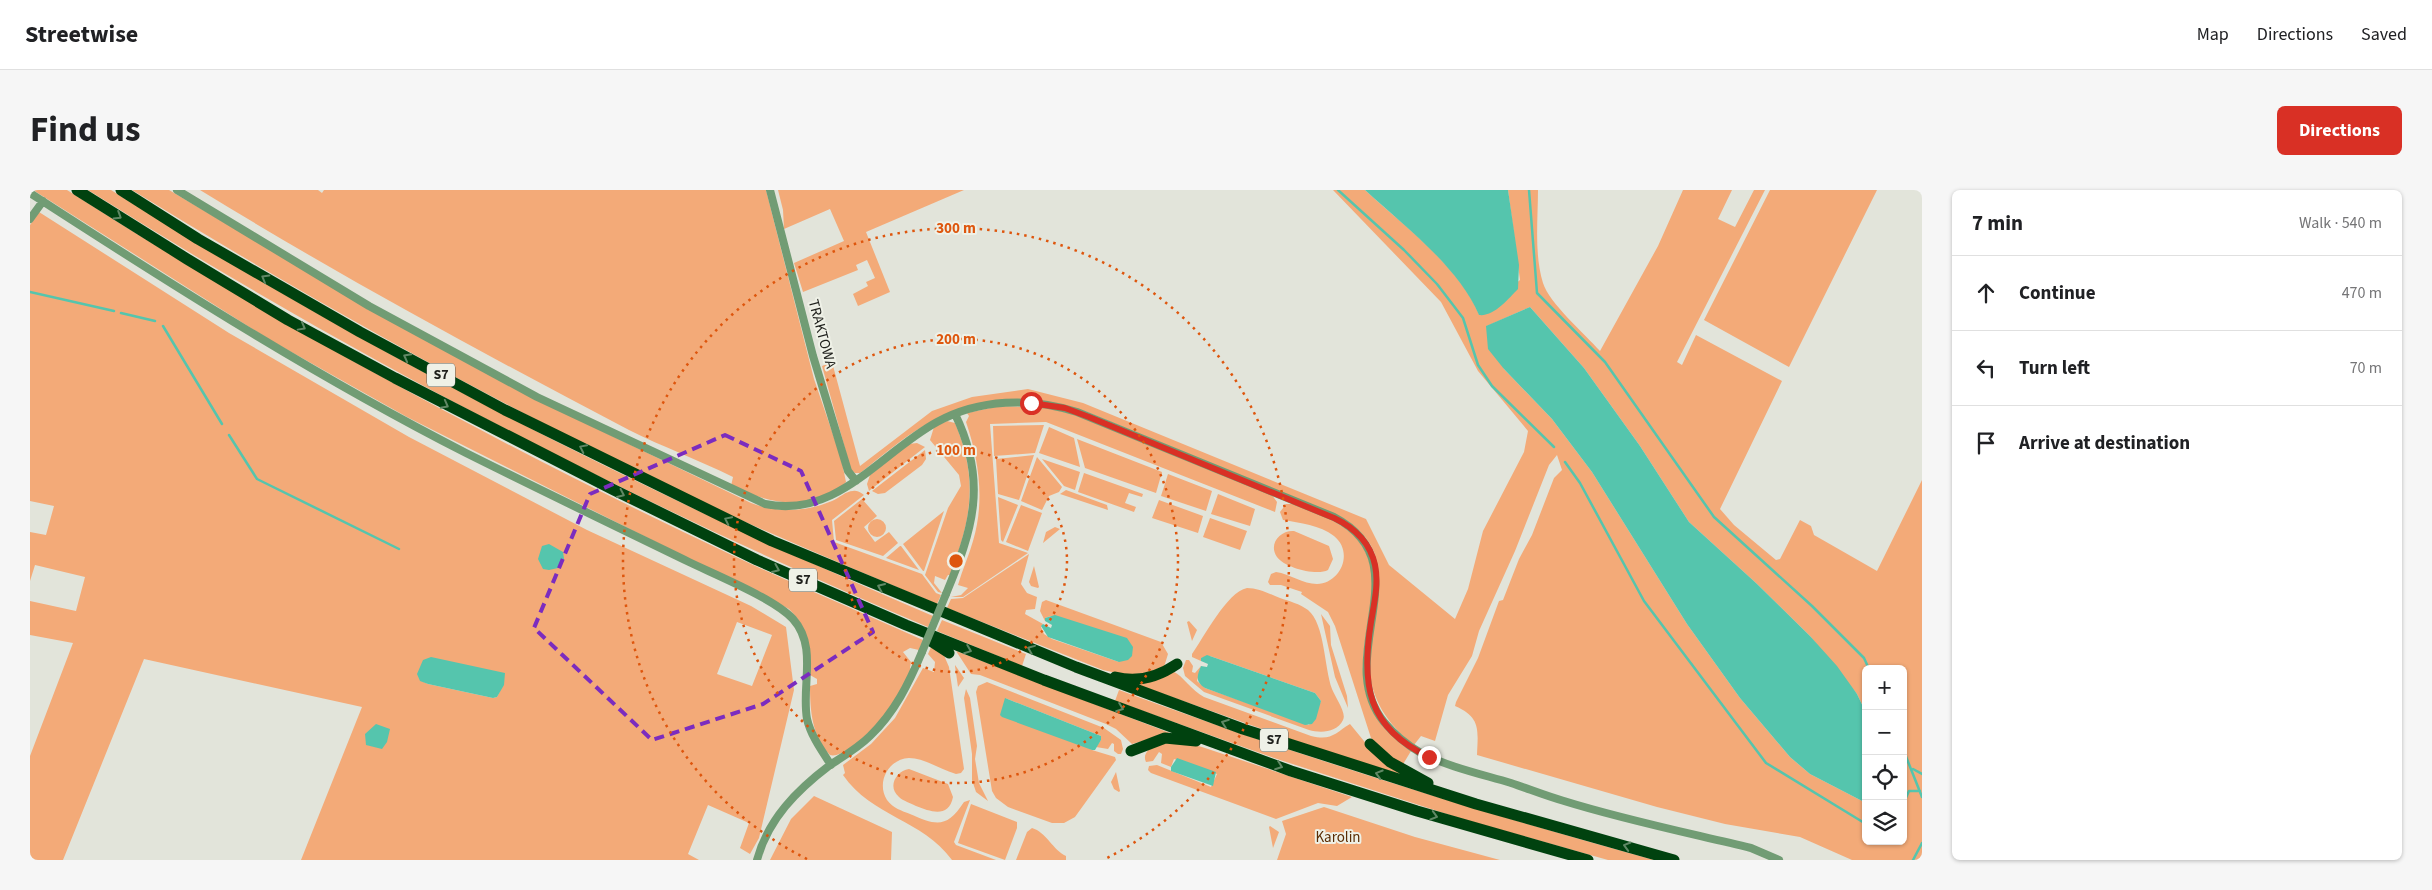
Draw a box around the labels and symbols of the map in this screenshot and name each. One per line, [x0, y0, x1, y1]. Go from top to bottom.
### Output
one-way arrow [113, 210, 122, 219]
text: 300 m [936, 218, 976, 239]
one-way arrow [262, 274, 271, 284]
street label: TRAKTOWA [803, 297, 841, 372]
one-way arrow [297, 321, 306, 331]
text: 200 m [936, 329, 976, 350]
one-way arrow [403, 353, 412, 363]
road number: S7 [427, 364, 455, 386]
route start [1020, 392, 1043, 415]
one-way arrow [440, 399, 449, 409]
text: 100 m [936, 440, 976, 461]
one-way arrow [579, 444, 588, 454]
one-way arrow [616, 488, 625, 498]
one-way arrow [724, 516, 733, 526]
centre of rings [947, 552, 965, 570]
one-way arrow [772, 563, 780, 573]
road number: S7 [789, 568, 817, 592]
one-way arrow [877, 583, 886, 593]
one-way arrow [963, 643, 972, 654]
one-way arrow [1027, 644, 1036, 655]
one-way arrow [1115, 702, 1124, 712]
one-way arrow [1221, 719, 1230, 729]
road number: S7 [1260, 728, 1288, 752]
route end [1418, 746, 1441, 769]
one-way arrow [1274, 760, 1283, 770]
one-way arrow [1375, 769, 1384, 779]
one-way arrow [1429, 811, 1437, 821]
park label: Karolin [1315, 827, 1361, 848]
one-way arrow [1624, 841, 1632, 851]

